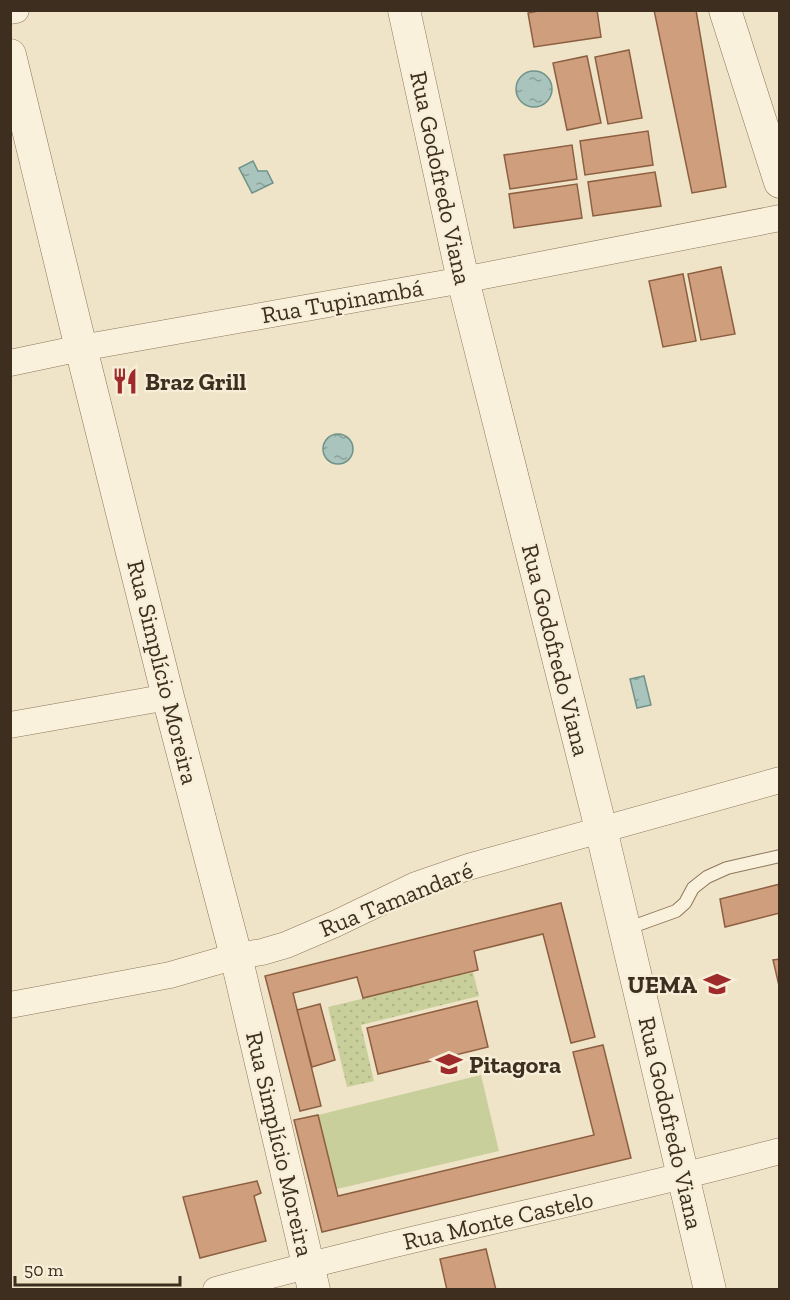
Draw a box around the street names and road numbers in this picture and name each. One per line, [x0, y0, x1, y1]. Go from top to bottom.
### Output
street label: Rua Godofredo Viana [404, 69, 478, 288]
street label: Rua Tupinambá [259, 272, 425, 329]
street label: Rua Godofredo Viana [516, 541, 596, 759]
street label: Rua Simplício Moreira [121, 557, 205, 788]
street label: Rua Tamandaré [315, 855, 477, 943]
street label: Rua Godofredo Viana [632, 1014, 710, 1233]
street label: Rua Simplício Moreira [240, 1029, 320, 1260]
street label: Rua Monte Castelo [400, 1184, 596, 1256]

